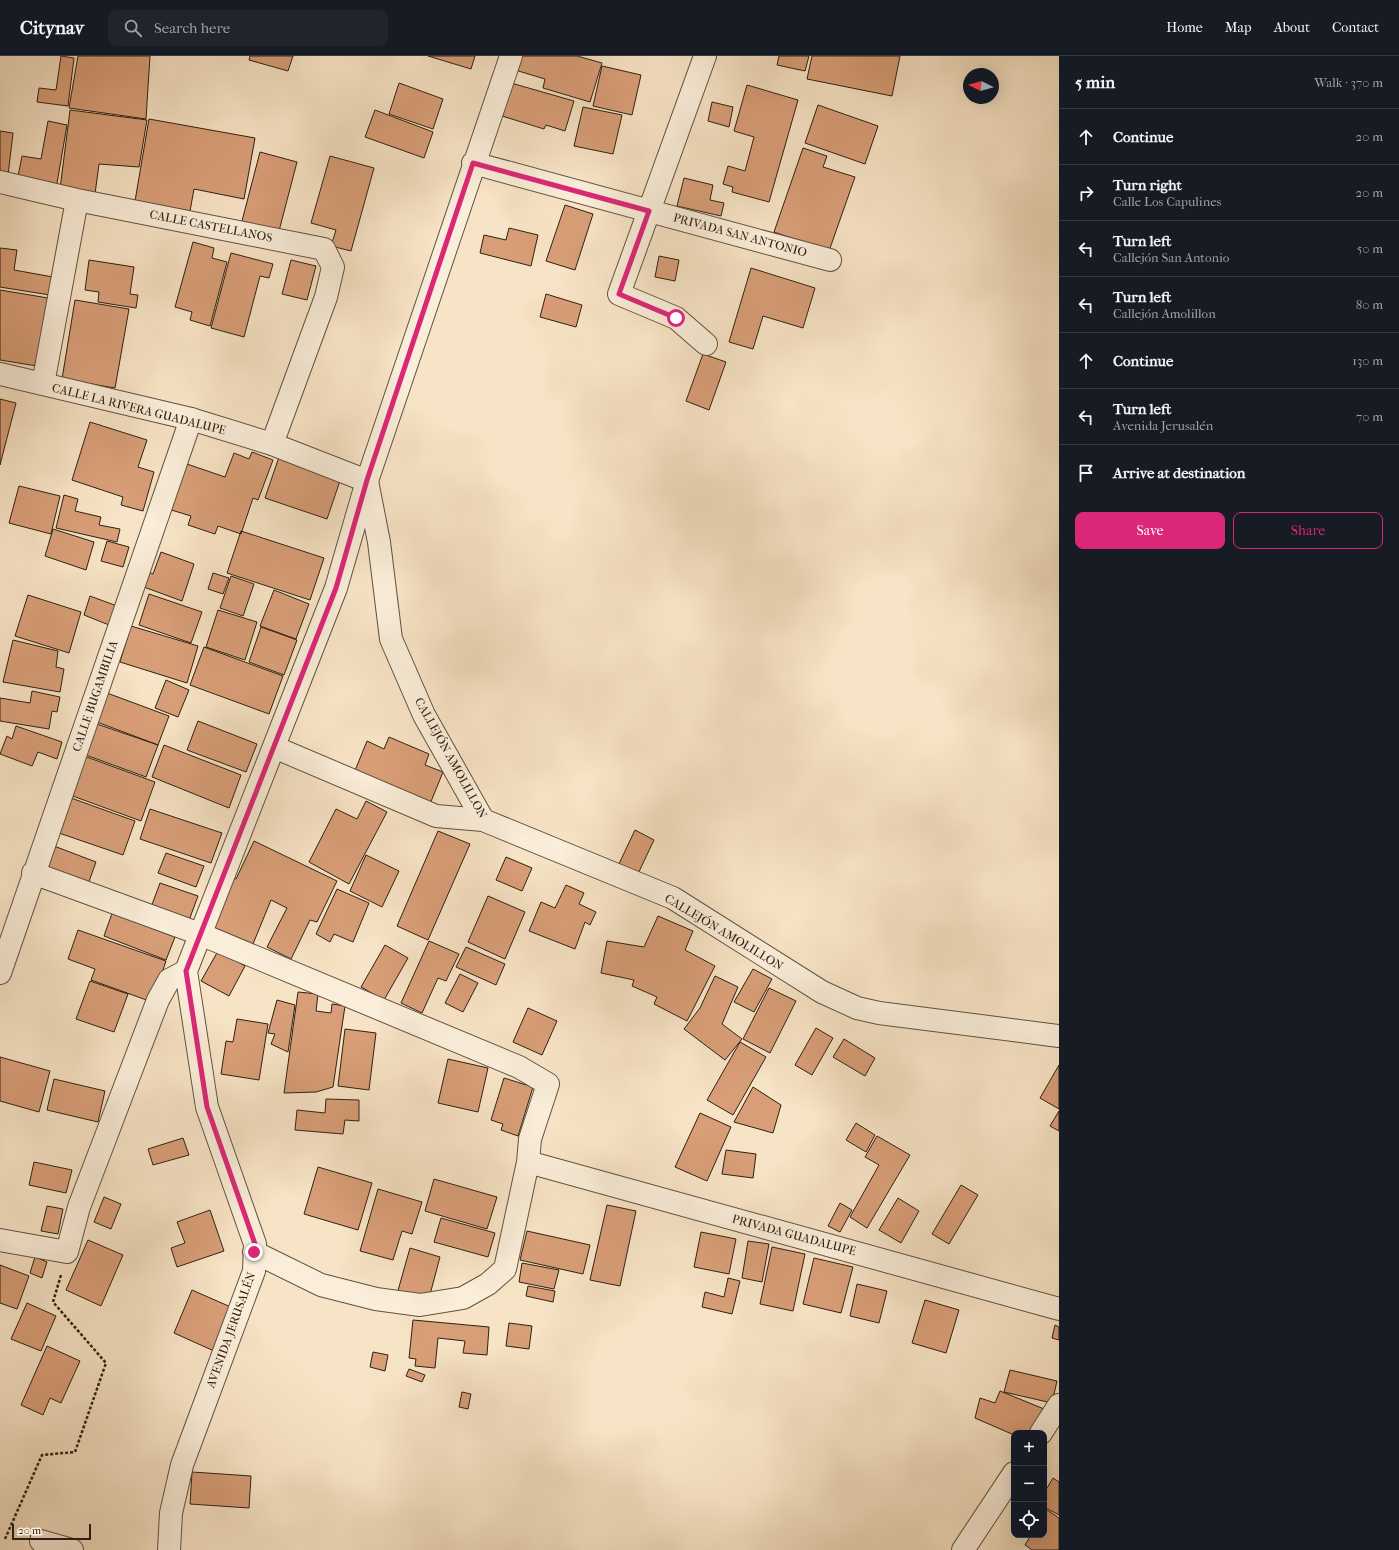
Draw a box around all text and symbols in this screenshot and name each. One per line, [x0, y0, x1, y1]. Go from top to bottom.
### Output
search box [108, 10, 388, 46]
text: Citynav [20, 17, 84, 39]
icon: search [122, 17, 144, 39]
text: Search here [154, 19, 230, 37]
text: Home [1166, 19, 1203, 36]
text: Map [1225, 19, 1252, 36]
text: About [1274, 19, 1310, 36]
text: Contact [1332, 19, 1379, 36]
north arrow [963, 68, 999, 104]
text: 5 min [1075, 72, 1115, 92]
text: Walk · 370 m [1314, 75, 1383, 90]
icon: ahead [1075, 126, 1097, 148]
text: Continue [1113, 128, 1173, 146]
text: 20 m [1356, 129, 1383, 144]
text: Turn right [1113, 176, 1182, 194]
icon: right [1075, 182, 1097, 204]
text: 20 m [1356, 185, 1383, 200]
text: Calle Los Capulines [1113, 194, 1221, 209]
street label: CALLE CASTELLANOS [148, 207, 274, 245]
street label: PRIVADA SAN ANTONIO [672, 210, 808, 260]
text: Turn left [1113, 232, 1171, 250]
icon: left [1075, 238, 1097, 260]
text: 50 m [1357, 241, 1383, 256]
text: Callejón San Antonio [1113, 250, 1229, 265]
text: Turn left [1113, 288, 1171, 306]
icon: left [1075, 294, 1097, 316]
text: 80 m [1356, 297, 1383, 312]
text: Callejón Amolillon [1113, 306, 1216, 321]
route start [667, 309, 685, 327]
icon: ahead [1075, 350, 1097, 372]
text: Continue [1113, 352, 1173, 370]
text: 130 m [1352, 353, 1383, 368]
street label: CALLE LA RIVERA GUADALUPE [51, 381, 227, 437]
text: Turn left [1113, 400, 1171, 418]
icon: left [1075, 406, 1097, 428]
text: 70 m [1356, 409, 1383, 424]
text: Avenida Jerusalén [1113, 418, 1213, 433]
icon: arrive [1075, 462, 1097, 484]
text: Arrive at destination [1113, 464, 1245, 482]
button: Save [1075, 512, 1225, 549]
button: Share [1233, 512, 1383, 549]
street label: CALLE BUGAMBILIA [69, 638, 121, 753]
street label: CALLEJÓN AMOLILLON [412, 695, 491, 821]
street label: CALLEJÓN AMOLILLON [662, 890, 786, 973]
street label: PRIVADA GUADALUPE [730, 1212, 858, 1258]
route end [245, 1243, 263, 1261]
street label: AVENIDA JERUSALÉN [202, 1270, 258, 1391]
map controls [1011, 1430, 1047, 1538]
button: + [1011, 1430, 1047, 1466]
button: − [1011, 1466, 1047, 1502]
button: locate [1011, 1502, 1047, 1538]
scale bar [12, 1522, 91, 1541]
text: 20 m [18, 1524, 41, 1537]

